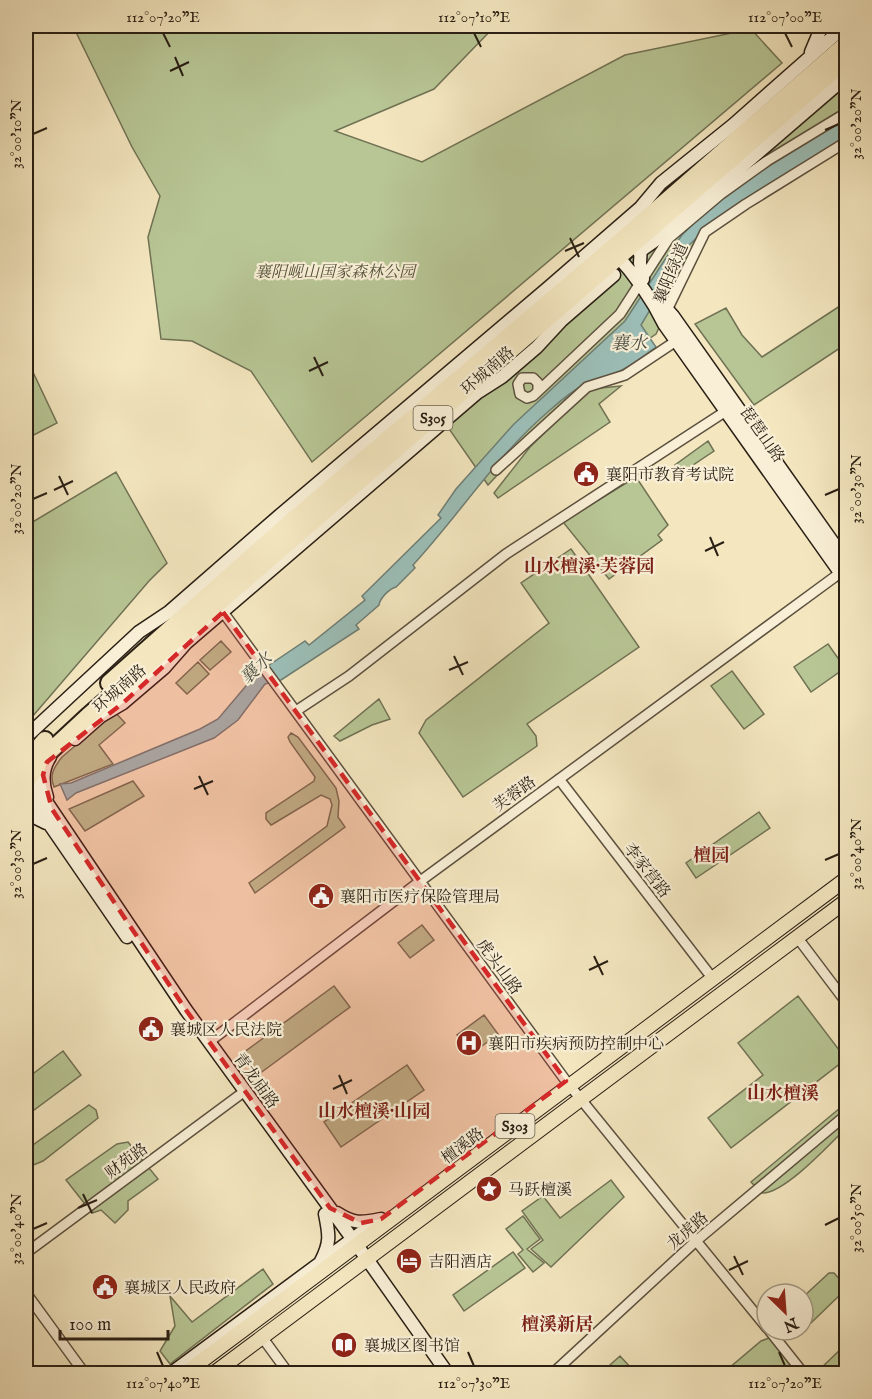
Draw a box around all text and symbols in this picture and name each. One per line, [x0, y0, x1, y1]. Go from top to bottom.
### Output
text: 112°07'20"E [126, 8, 200, 27]
text: 112°07'10"E [438, 8, 510, 27]
text: 112°07'00"E [748, 8, 822, 27]
text: 32°00'20"N [847, 88, 866, 160]
text: 32°00'10"N [7, 99, 26, 169]
street label: 襄阳绿道 [650, 240, 694, 307]
park label: 襄阳岘山国家森林公园 [255, 263, 418, 283]
water label: 襄水 [611, 333, 649, 356]
street label: 环城南路 [458, 343, 519, 400]
street label: 琵琶山路 [735, 403, 788, 467]
road number: S305 [414, 406, 452, 430]
text: 32°00'30"N [847, 454, 866, 524]
public building icon: 襄阳市教育考试院 [571, 459, 601, 489]
text: 32°00'20"N [7, 463, 26, 535]
place label: 襄阳市教育考试院 [606, 466, 734, 486]
district label: 山水檀溪·芙蓉园 [524, 556, 654, 579]
water label: 襄水 [236, 647, 279, 690]
street label: 环城南路 [90, 661, 151, 718]
street label: 芙蓉路 [490, 772, 540, 817]
text: 32°00'40"N [847, 818, 866, 890]
text: 32°00'30"N [7, 829, 26, 899]
street label: 李家营路 [619, 840, 674, 903]
district label: 檀园 [693, 845, 729, 868]
public building icon: 襄阳市医疗保险管理局 [306, 881, 336, 911]
place label: 襄阳市医疗保险管理局 [340, 888, 500, 908]
street label: 虎头山路 [471, 935, 525, 999]
public building icon: 襄城区人民法院 [136, 1014, 166, 1044]
place label: 襄城区人民法院 [170, 1021, 282, 1041]
hospital icon: 襄阳市疾病预防控制中心 [454, 1028, 484, 1058]
place label: 襄阳市疾病预防控制中心 [488, 1035, 664, 1055]
street label: 青龙庙路 [228, 1049, 282, 1113]
district label: 山水檀溪 [747, 1083, 819, 1106]
district label: 山水檀溪·山园 [318, 1101, 430, 1124]
road number: S303 [496, 1114, 534, 1138]
street label: 檀溪路 [438, 1124, 488, 1169]
street label: 财苑路 [102, 1139, 152, 1184]
place icon: 马跃檀溪 [474, 1174, 504, 1204]
place label: 马跃檀溪 [508, 1181, 572, 1201]
text: 32°00'50"N [847, 1183, 866, 1253]
text: 32°00'40"N [7, 1193, 26, 1265]
street label: 龙虎路 [664, 1208, 713, 1255]
hotel icon: 吉阳酒店 [394, 1246, 424, 1276]
place label: 吉阳酒店 [428, 1253, 492, 1273]
public building icon: 襄城区人民政府 [90, 1272, 120, 1302]
place label: 襄城区人民政府 [124, 1279, 236, 1299]
north arrow [755, 1282, 815, 1342]
scale bar [60, 1303, 168, 1341]
text: N [780, 1311, 802, 1336]
text: 100 m [69, 1314, 111, 1337]
district label: 檀溪新居 [521, 1314, 593, 1337]
library icon: 襄城区图书馆 [329, 1330, 359, 1360]
place label: 襄城区图书馆 [364, 1337, 460, 1357]
text: 112°07'40"E [126, 1374, 200, 1393]
text: 112°07'30"E [438, 1374, 510, 1393]
text: 112°07'20"E [748, 1374, 822, 1393]

